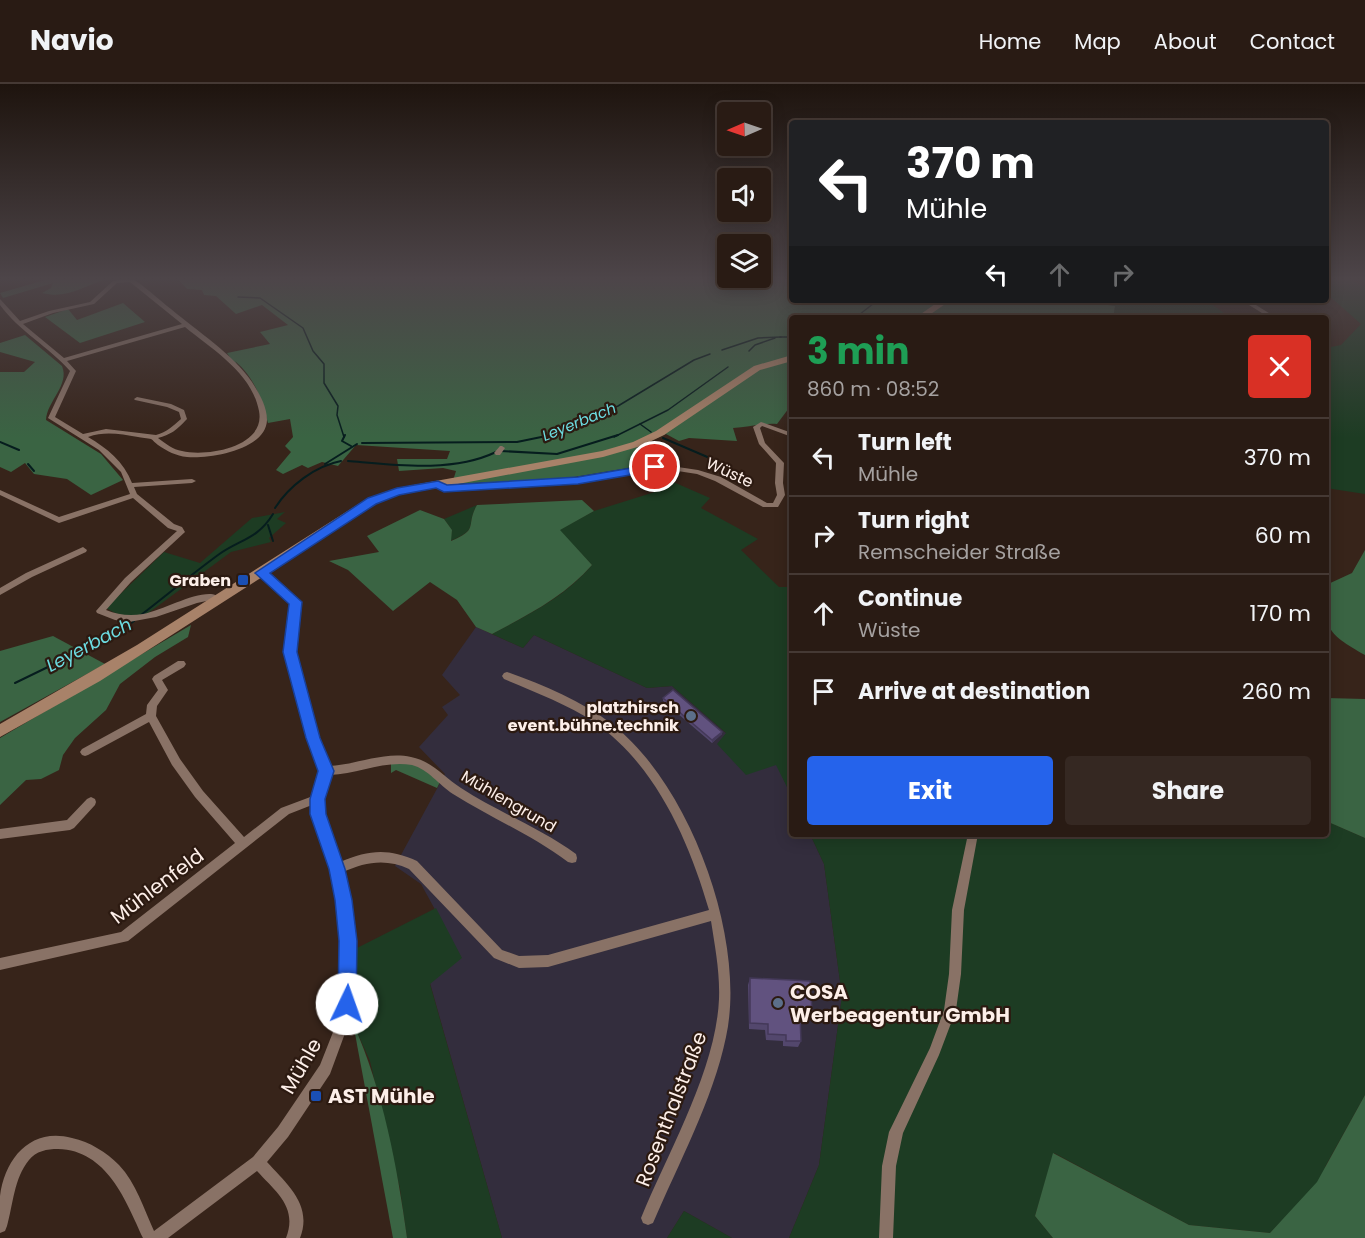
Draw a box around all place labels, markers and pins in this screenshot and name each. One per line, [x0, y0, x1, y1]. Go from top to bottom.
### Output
pin [629, 441, 680, 492]
place label: Graben [170, 569, 231, 592]
marker: Graben [236, 573, 250, 587]
place label: platzhirsch event.bühne.technik [508, 696, 679, 737]
marker: platzhirsch event.bühne.technik [684, 709, 698, 723]
place label: COSA Werbeagentur GmbH [790, 978, 1010, 1029]
marker: COSA Werbeagentur GmbH [771, 996, 785, 1010]
place label: AST Mühle [328, 1082, 435, 1110]
marker: AST Mühle [309, 1089, 323, 1103]

